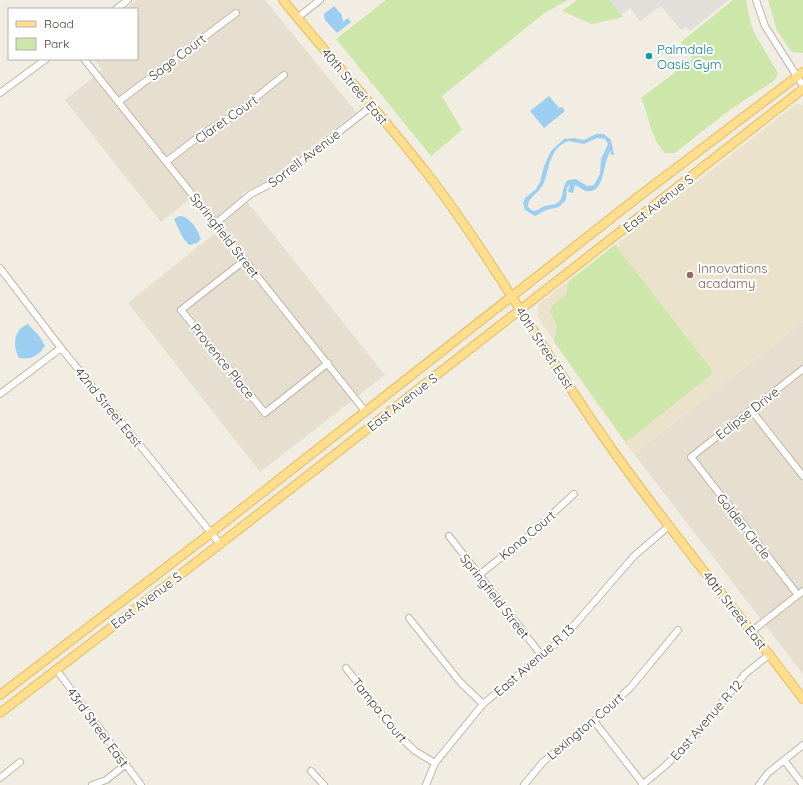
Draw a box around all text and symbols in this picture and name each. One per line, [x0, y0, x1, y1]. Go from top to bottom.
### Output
legend [8, 8, 138, 60]
text: Road [44, 16, 74, 31]
street label: Sage Court [145, 30, 209, 84]
text: Park [44, 36, 69, 51]
place label: Palmdale Oasis Gym [657, 41, 722, 72]
street label: 40th Street East [318, 45, 392, 127]
marker: Palmdale Oasis Gym [644, 51, 654, 61]
street label: Claret Court [192, 92, 260, 146]
street label: Sorrell Avenue [265, 126, 343, 190]
street label: East Avenue S [620, 171, 696, 235]
street label: Springfield Street [187, 189, 263, 281]
place label: Innovations acadamy [698, 260, 767, 291]
marker: Innovations acadamy [685, 270, 695, 280]
street label: 40th Street East [512, 304, 578, 392]
street label: Provence Place [188, 320, 258, 402]
street label: 42nd Street East [72, 364, 146, 450]
street label: East Avenue S [364, 370, 440, 434]
street label: Eclipse Drive [712, 383, 782, 443]
street label: Golden Circle [713, 490, 775, 562]
street label: Kona Court [496, 507, 558, 563]
street label: Springfield Street [457, 550, 533, 642]
street label: East Avenue S [107, 568, 185, 632]
street label: 40th Street East [700, 568, 770, 652]
street label: East Avenue R 13 [491, 621, 578, 699]
street label: Tampa Court [349, 674, 411, 746]
street label: East Avenue R 12 [667, 676, 745, 764]
street label: 43rd Street East [64, 684, 132, 770]
street label: Lexington Court [543, 689, 627, 763]

